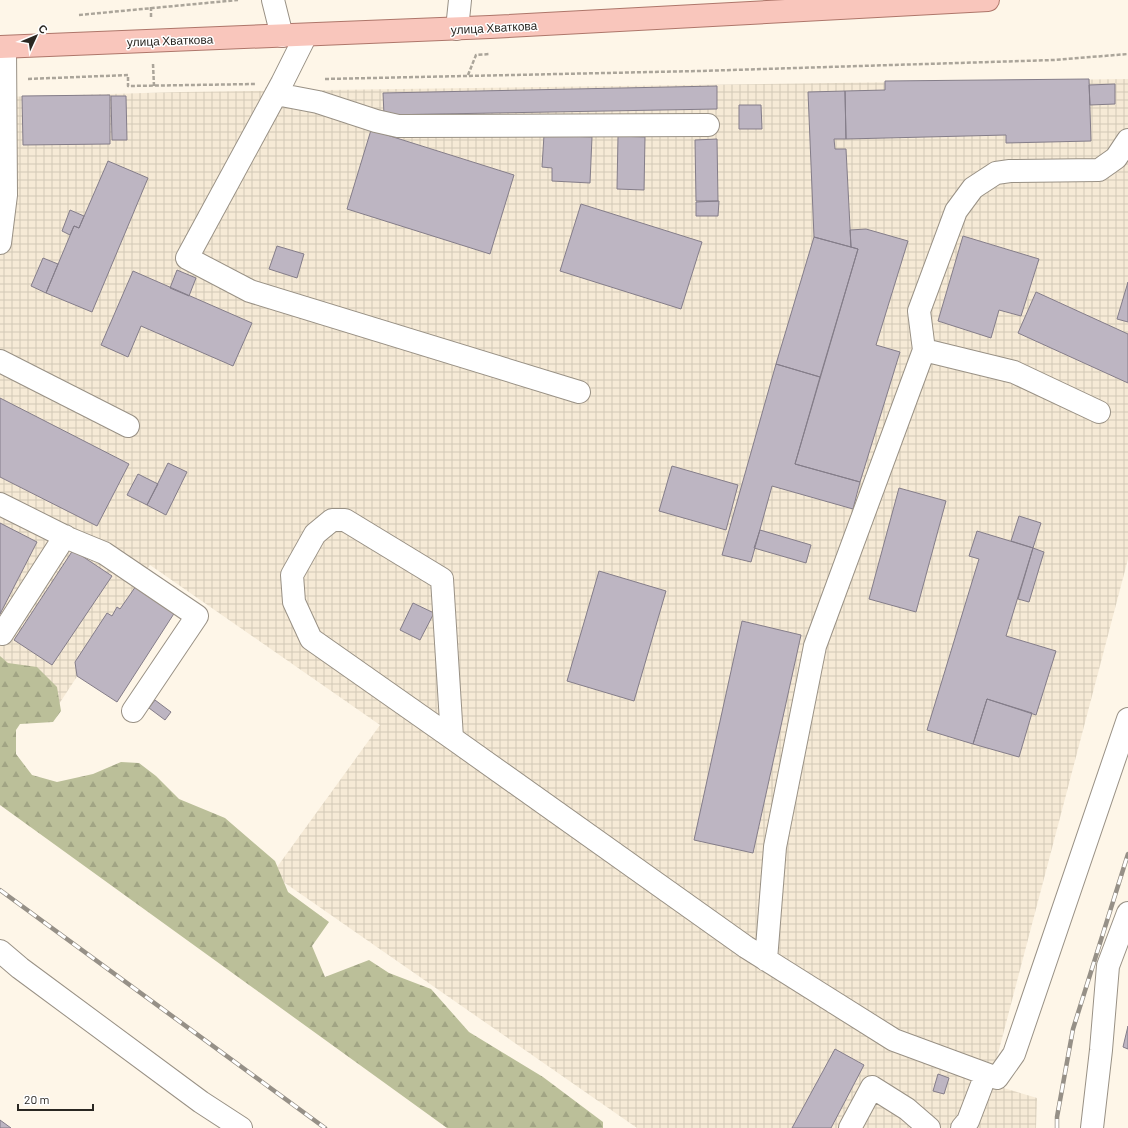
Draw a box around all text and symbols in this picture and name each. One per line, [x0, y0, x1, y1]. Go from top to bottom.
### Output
north arrow [16, 16, 56, 56]
street label: улица Хваткова [450, 18, 538, 37]
text: С [36, 21, 51, 36]
street label: улица Хваткова [127, 31, 214, 50]
scale bar [18, 1086, 93, 1112]
text: 20 m [24, 1092, 50, 1106]

